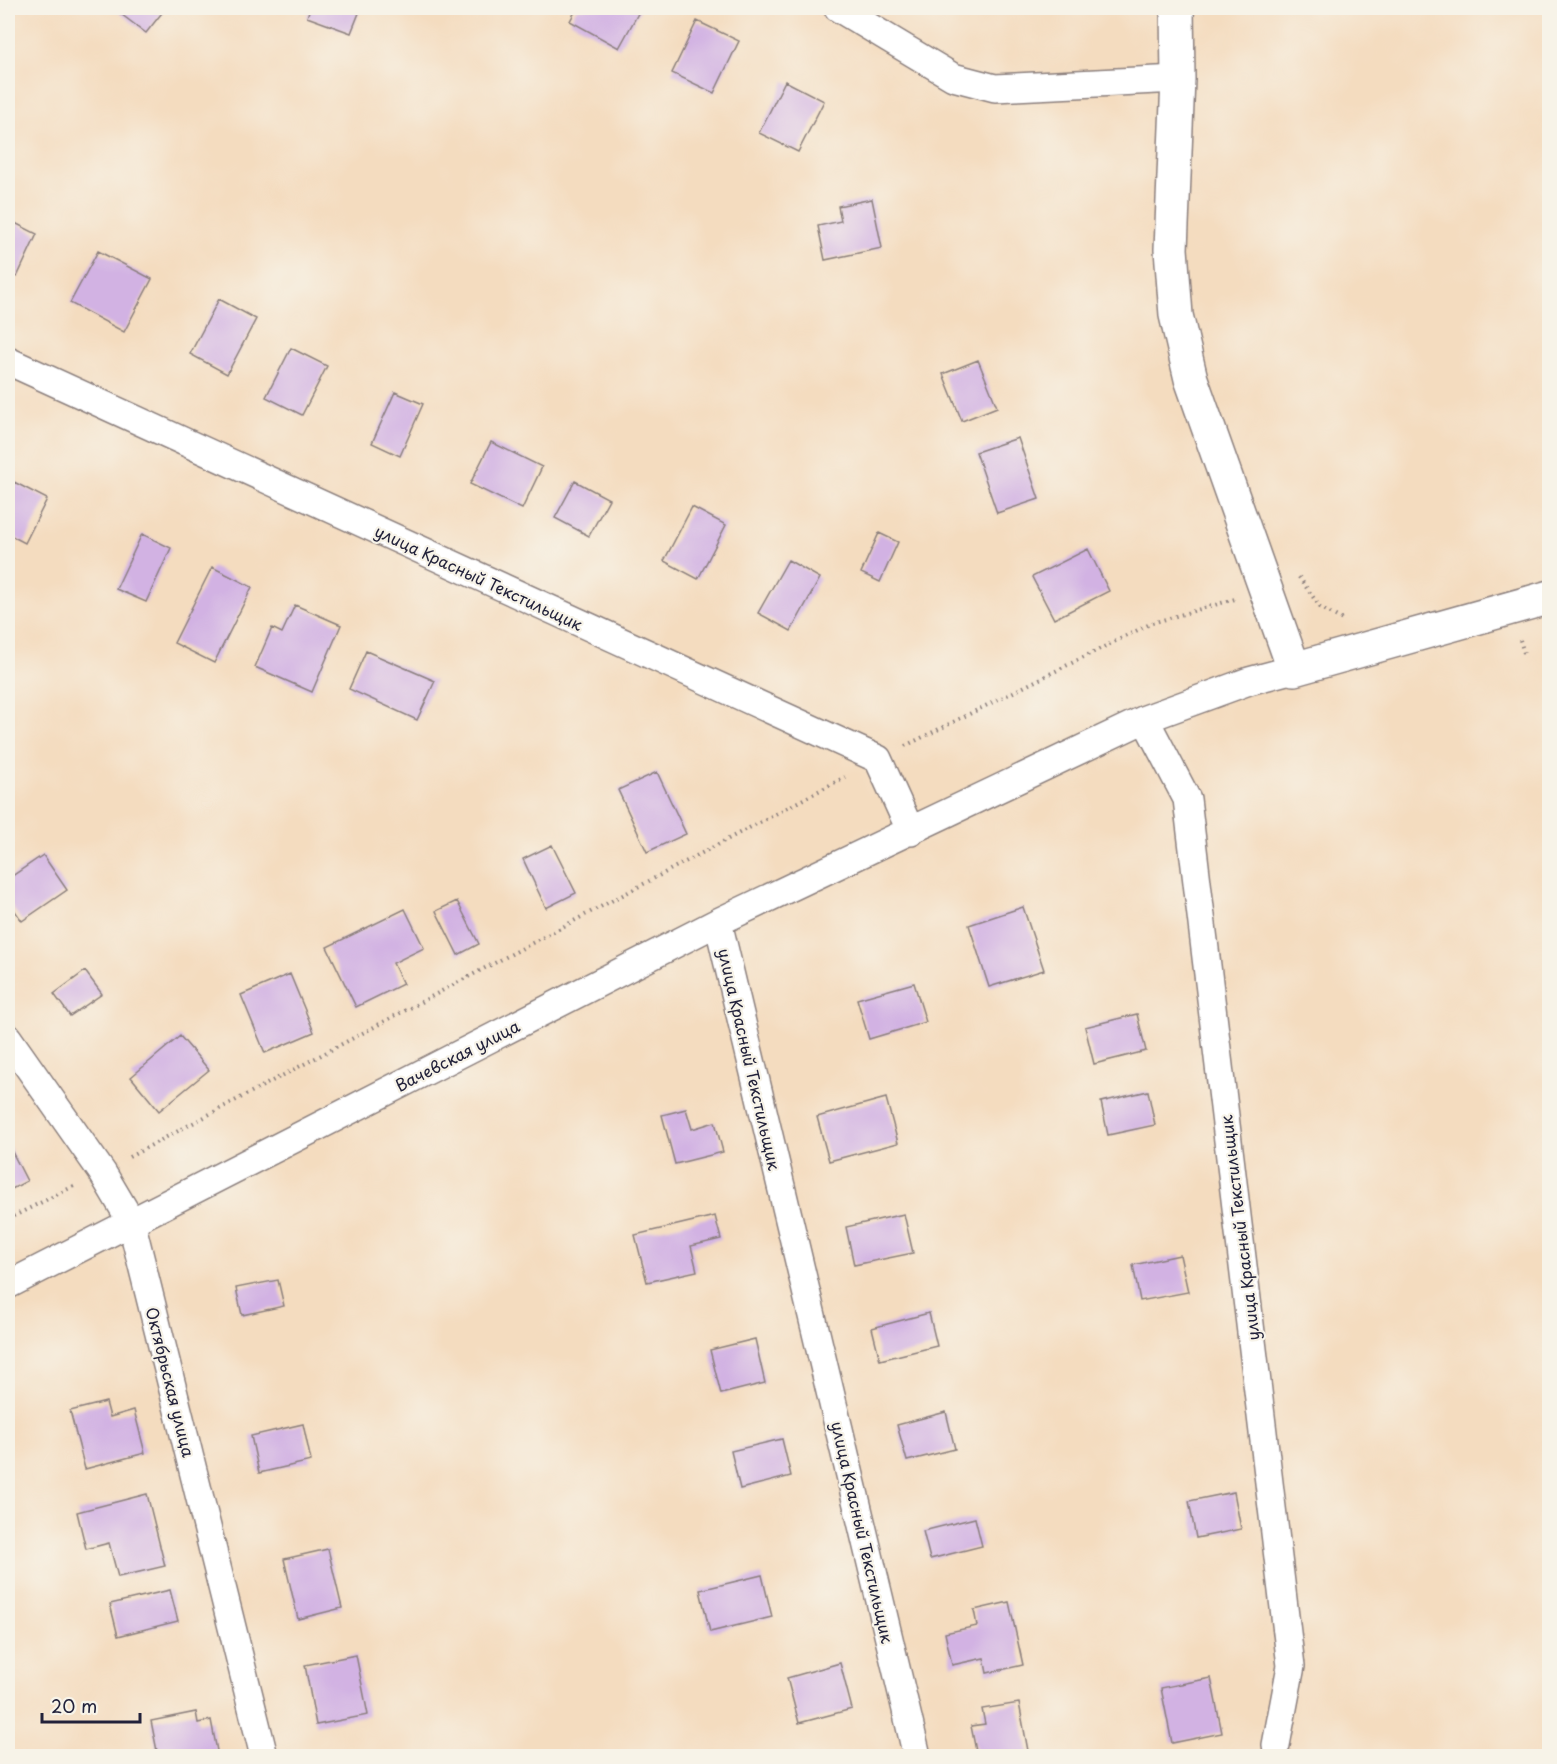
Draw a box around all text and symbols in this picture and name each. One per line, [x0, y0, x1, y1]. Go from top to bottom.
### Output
street label: улица Красный Текстильщик [371, 518, 587, 636]
street label: улица Красный Текстильщик [713, 946, 787, 1173]
street label: Вачевская улица [391, 1013, 523, 1097]
street label: улица Красный Текстильщик [1213, 1113, 1265, 1342]
street label: Октябрьская улица [141, 1304, 201, 1460]
street label: улица Красный Текстильщик [826, 1419, 900, 1646]
scale bar [42, 1686, 140, 1724]
text: 20 m [51, 1692, 97, 1719]

